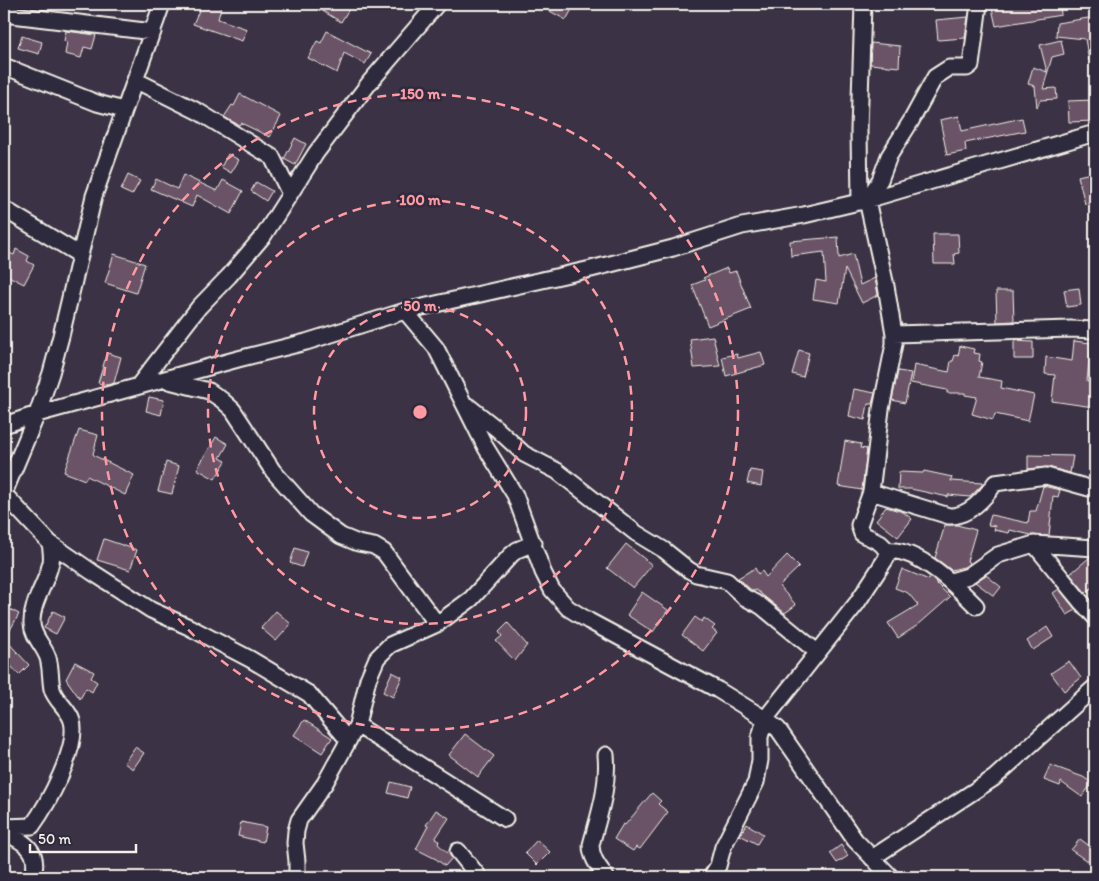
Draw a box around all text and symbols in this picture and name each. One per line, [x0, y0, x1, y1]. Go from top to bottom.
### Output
text: 150 m [400, 85, 440, 103]
text: 100 m [399, 191, 441, 209]
text: 50 m [403, 297, 437, 315]
centre of rings [411, 403, 429, 421]
scale bar [30, 821, 136, 853]
text: 50 m [38, 830, 71, 848]

